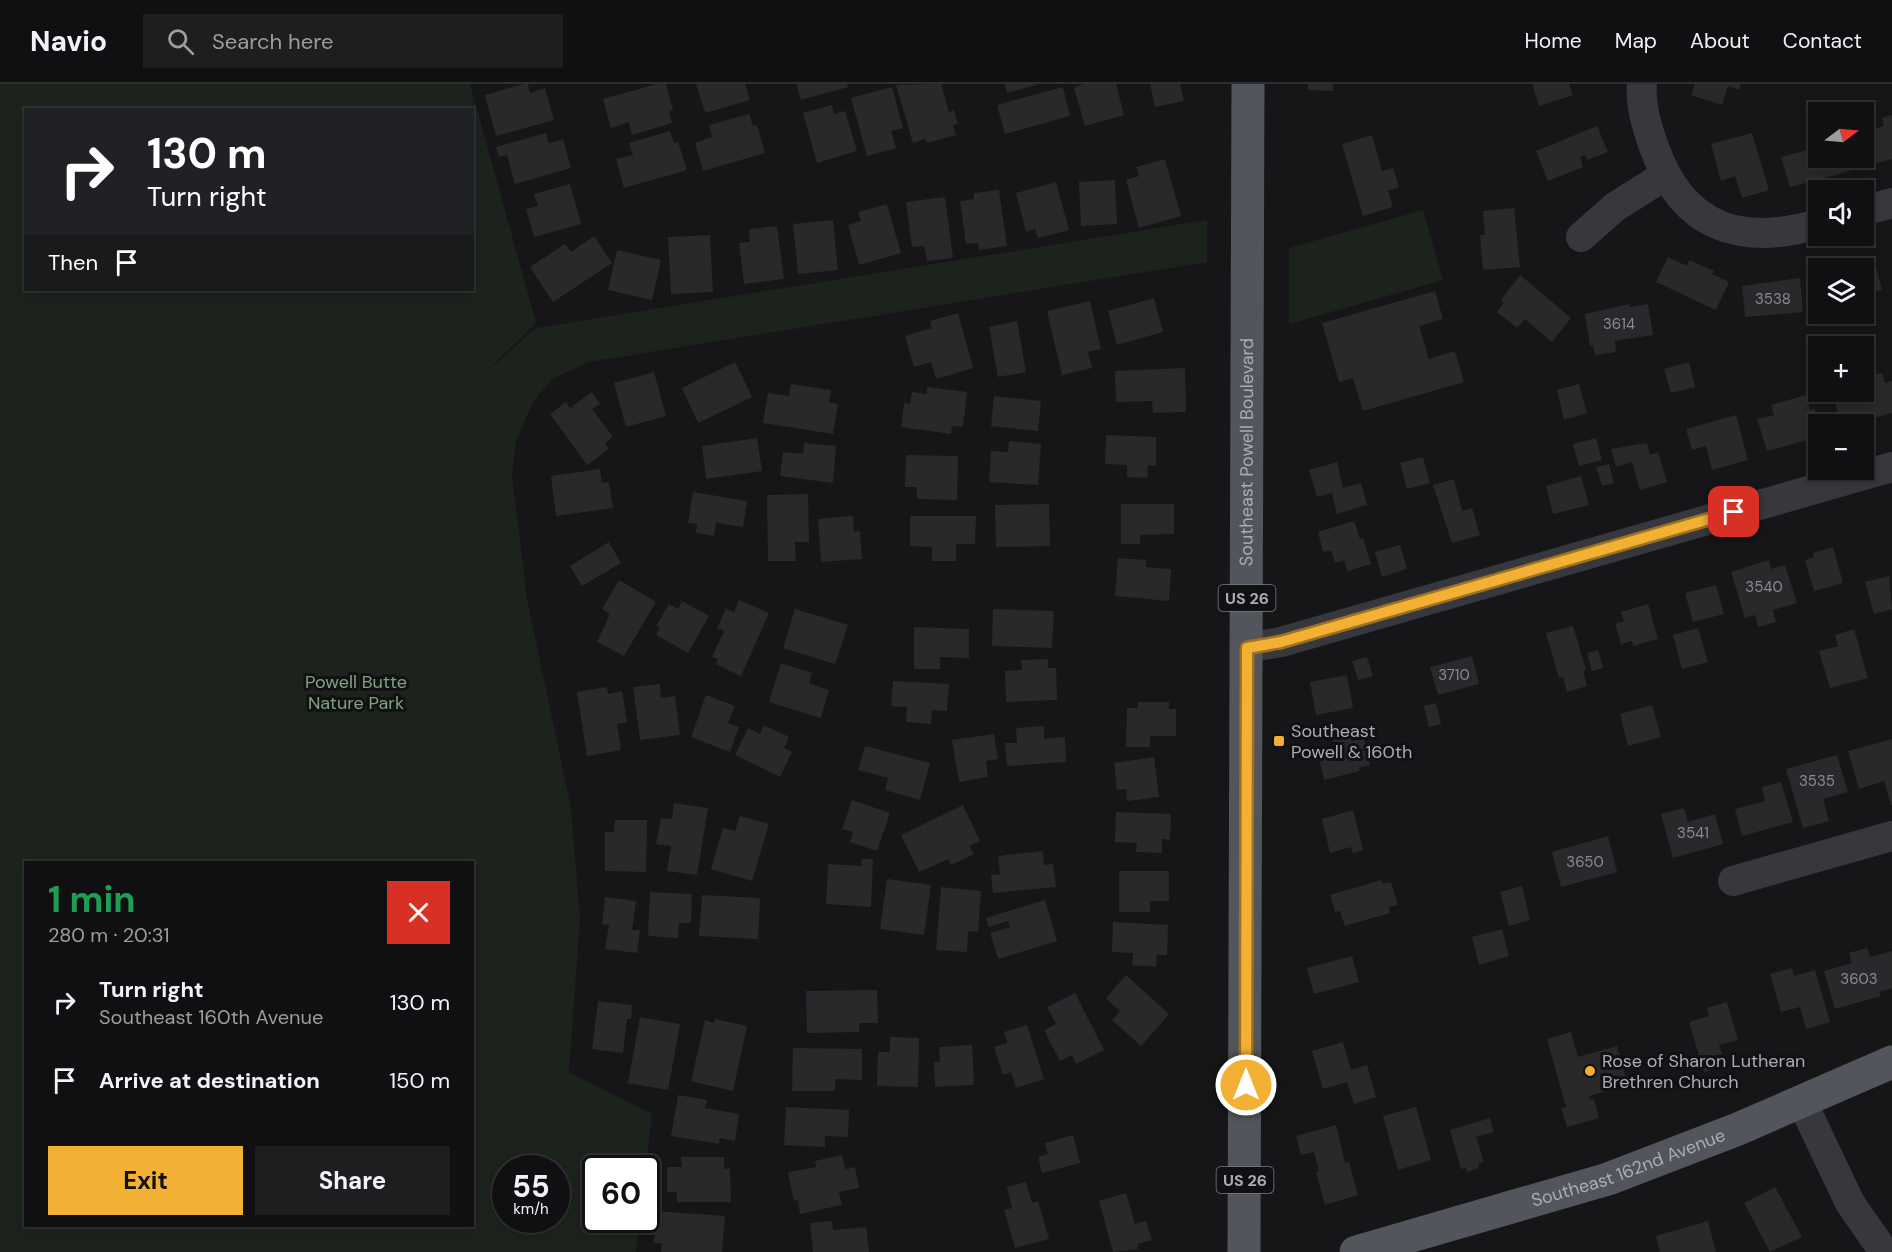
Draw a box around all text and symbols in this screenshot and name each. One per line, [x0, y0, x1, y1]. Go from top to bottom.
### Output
search box [143, 14, 563, 68]
text: Navio [30, 23, 107, 60]
icon: search [164, 25, 197, 58]
text: Search here [212, 27, 333, 56]
text: Home [1524, 27, 1582, 55]
text: Map [1615, 27, 1657, 55]
text: About [1690, 27, 1750, 55]
text: Contact [1783, 27, 1862, 55]
north arrow [1808, 102, 1874, 168]
map controls [1808, 102, 1874, 480]
text: 130 m [147, 126, 267, 181]
icon: right [48, 132, 126, 210]
text: Turn right [147, 179, 267, 214]
button: sound [1808, 180, 1874, 246]
icon: arrive [110, 246, 143, 279]
text: Then [48, 248, 98, 277]
button: layers [1808, 258, 1874, 324]
house number: 3538 [1755, 289, 1791, 309]
house number: 3614 [1603, 314, 1635, 334]
button: + [1808, 336, 1874, 402]
street label: Southeast Powell Boulevard [1234, 338, 1259, 566]
button: − [1808, 414, 1874, 480]
pin [1708, 486, 1759, 537]
icon: arrive [1717, 495, 1750, 528]
house number: 3540 [1745, 577, 1783, 597]
road number: US 26 [1218, 585, 1276, 611]
house number: 3710 [1438, 665, 1470, 685]
park label: Powell Butte Nature Park [305, 670, 407, 715]
place label: Southeast Powell & 160th [1291, 719, 1412, 764]
marker: Southeast Powell & 160th [1272, 734, 1286, 748]
house number: 3535 [1799, 771, 1835, 791]
house number: 3541 [1677, 823, 1709, 843]
house number: 3650 [1566, 852, 1604, 872]
text: 1 min [48, 876, 136, 923]
button: close [387, 881, 450, 944]
text: 280 m · 20:31 [48, 922, 170, 948]
house number: 3603 [1840, 969, 1878, 989]
text: Turn right [99, 975, 204, 1004]
icon: right [48, 986, 81, 1019]
text: 130 m [390, 988, 450, 1017]
text: Southeast 160th Avenue [99, 1004, 323, 1030]
place label: Rose of Sharon Lutheran Brethren Church [1602, 1049, 1805, 1094]
position arrow [1214, 1053, 1278, 1117]
icon: arrive [48, 1064, 81, 1097]
marker: Rose of Sharon Lutheran Brethren Church [1583, 1064, 1597, 1078]
text: Arrive at destination [99, 1066, 320, 1095]
text: 150 m [389, 1066, 450, 1095]
street label: Southeast 162nd Avenue [1528, 1123, 1729, 1213]
button: Exit [48, 1146, 243, 1215]
button: Share [255, 1146, 450, 1215]
speed limit sign: 60 [582, 1155, 660, 1233]
text: 55 [512, 1167, 550, 1206]
road number: US 26 [1216, 1167, 1274, 1193]
text: km/h [513, 1199, 549, 1219]

